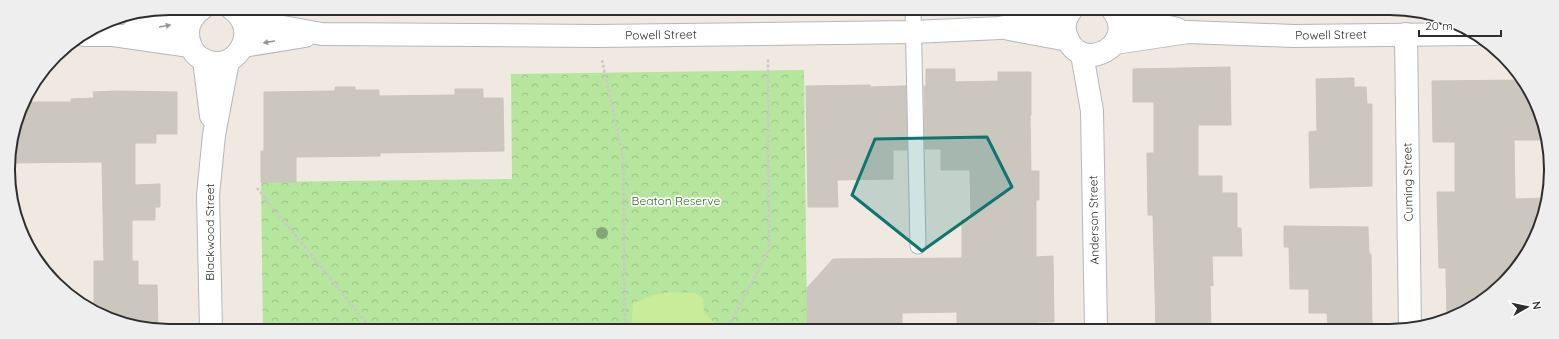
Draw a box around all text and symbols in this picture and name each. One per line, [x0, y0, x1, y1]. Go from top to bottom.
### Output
scale bar [1419, 12, 1501, 38]
text: 20 m [1425, 18, 1453, 33]
one-way arrow [159, 23, 171, 29]
street label: Powell Street [625, 26, 697, 43]
street label: Powell Street [1295, 26, 1367, 43]
one-way arrow [263, 39, 275, 45]
street label: Cuming Street [1399, 143, 1416, 221]
street label: Anderson Street [1085, 175, 1102, 265]
street label: Blackwood Street [202, 183, 217, 281]
park label: Beaton Reserve [632, 193, 721, 208]
north arrow [1507, 287, 1547, 327]
text: N [1529, 300, 1544, 311]

